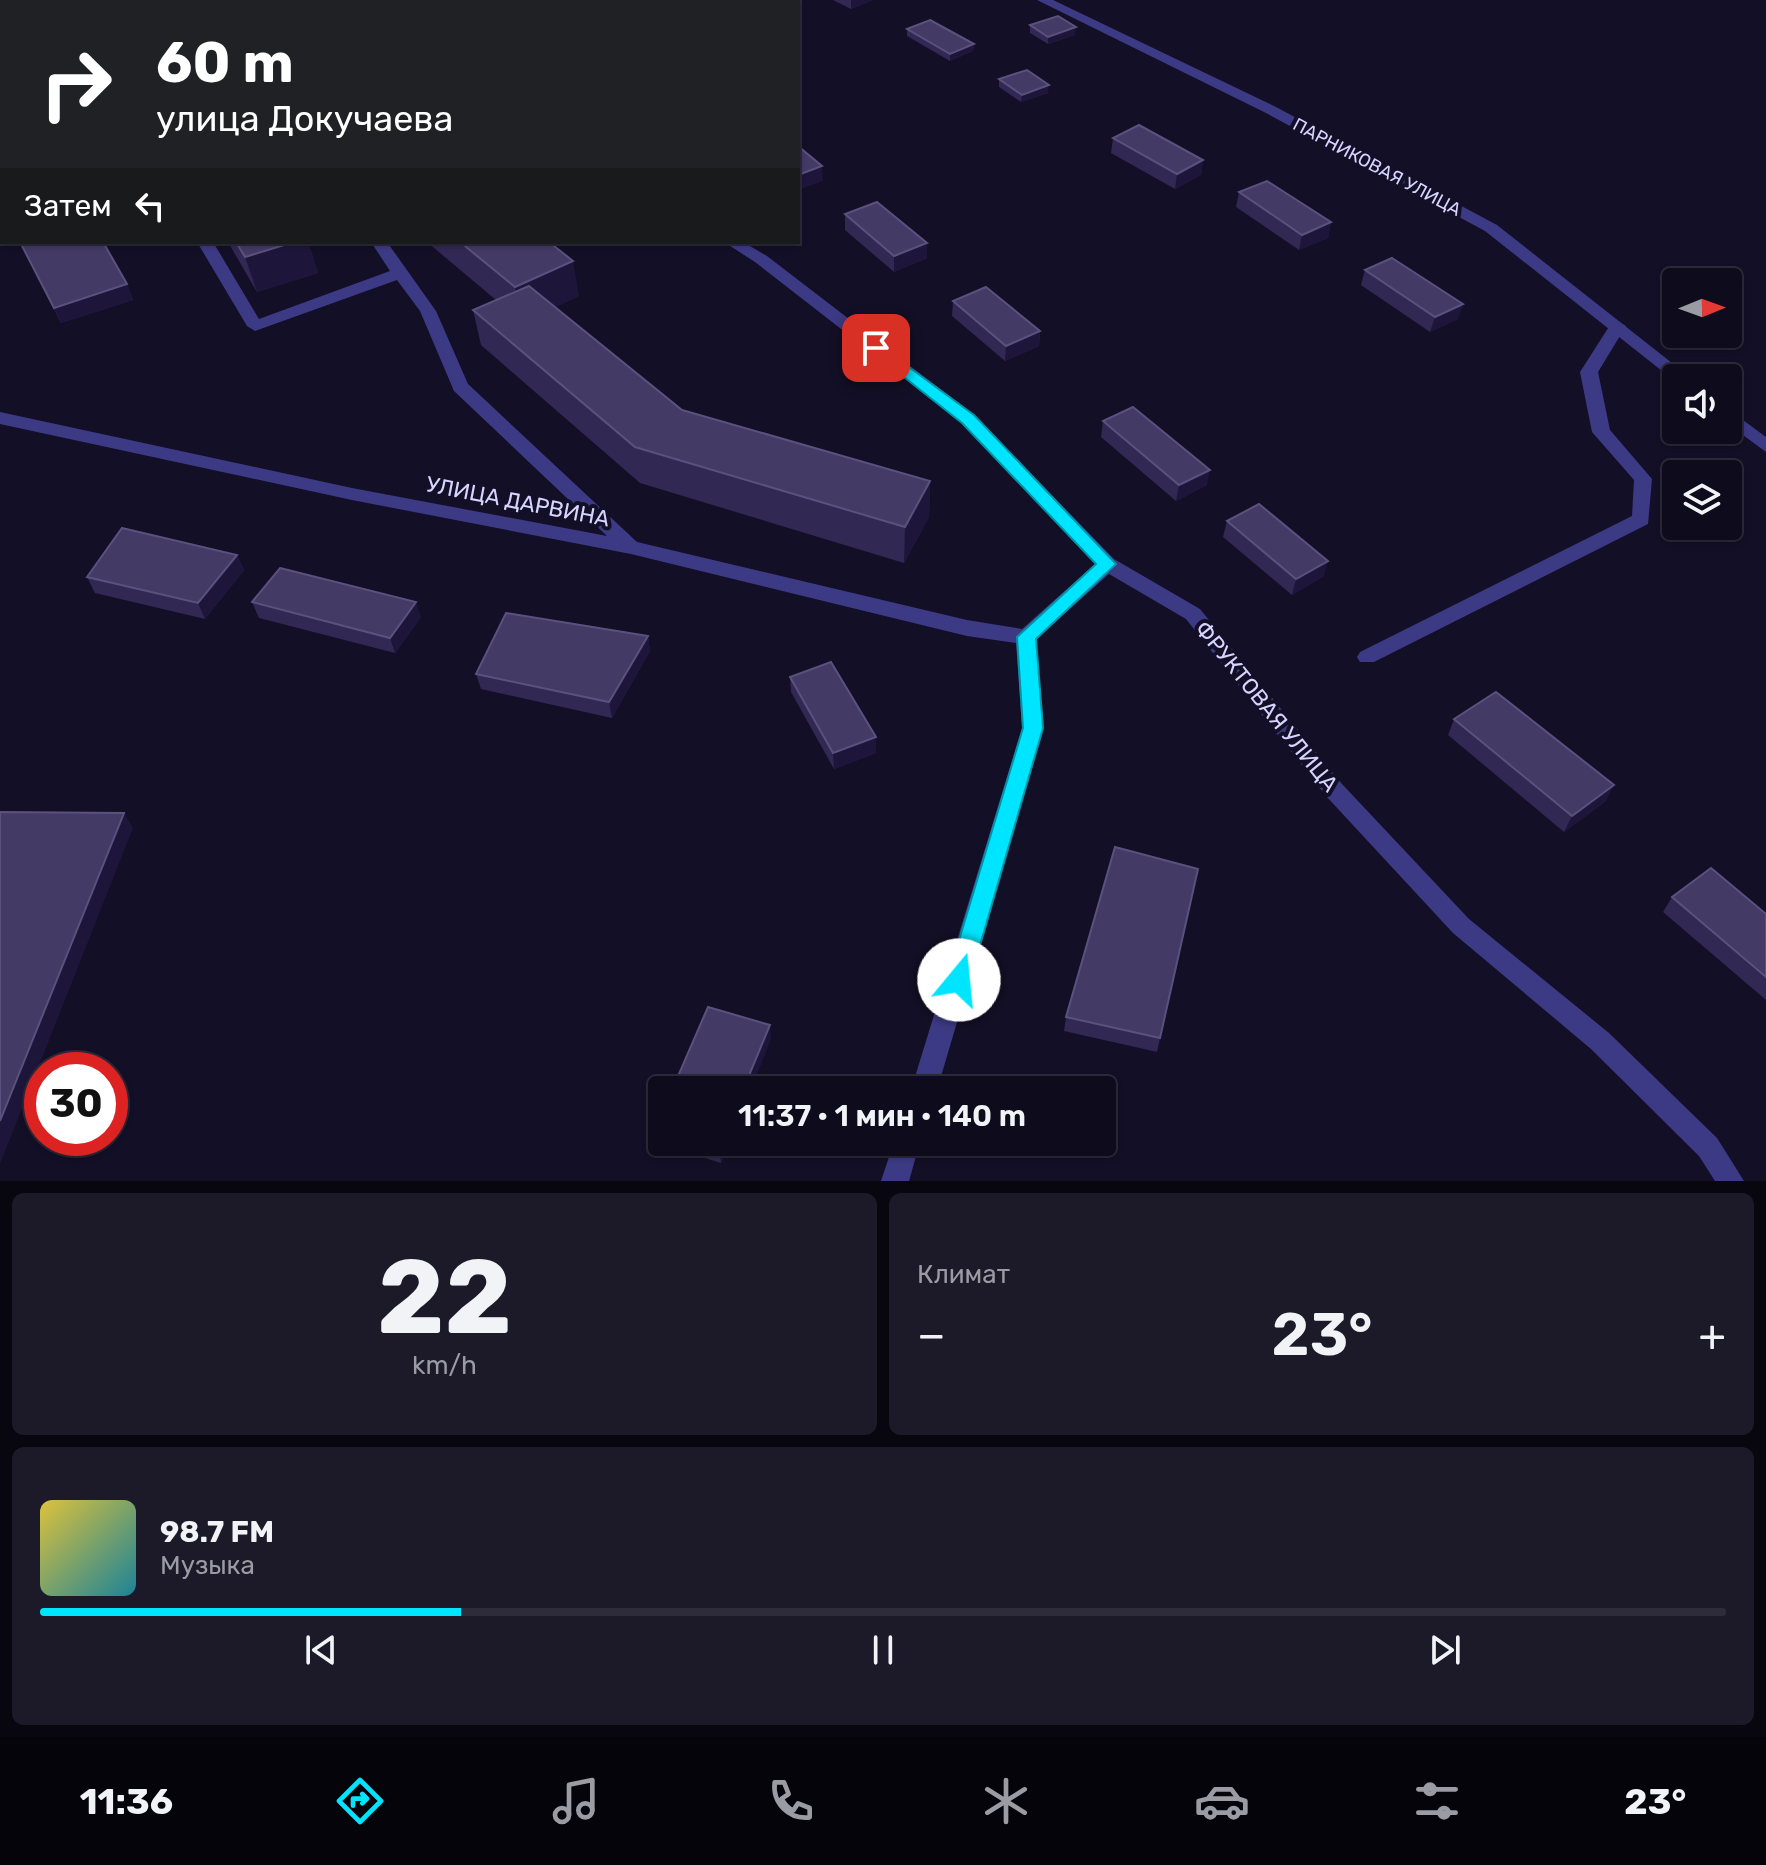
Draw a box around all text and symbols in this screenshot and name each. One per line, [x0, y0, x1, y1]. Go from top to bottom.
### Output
text: 60 m [156, 30, 294, 96]
icon: right [24, 32, 128, 136]
text: улица Докучаева [156, 97, 453, 140]
street label: ПАРНИКОВАЯ УЛИЦА [1289, 113, 1465, 221]
icon: left [128, 184, 172, 228]
text: Затем [24, 188, 112, 224]
north arrow [1662, 268, 1742, 348]
map controls [1662, 268, 1742, 540]
pin [842, 314, 910, 382]
icon: arrive [854, 326, 898, 370]
button: sound [1662, 364, 1742, 444]
button: layers [1662, 460, 1742, 540]
street label: УЛИЦА ДАРВИНА [424, 470, 612, 533]
street label: ФРУКТОВАЯ УЛИЦА [1189, 615, 1344, 797]
position arrow [917, 938, 1001, 1022]
speed limit sign: 30 [24, 1052, 128, 1156]
text: 11:37 · 1 мин · 140 m [738, 1098, 1026, 1134]
text: 22 [377, 1236, 512, 1359]
text: Климат [917, 1259, 1010, 1290]
text: 23° [1272, 1299, 1373, 1370]
text: − [917, 1309, 946, 1361]
text: + [1699, 1309, 1726, 1361]
text: km/h [412, 1350, 477, 1381]
text: 98.7 FM [160, 1514, 274, 1550]
text: Музыка [160, 1550, 255, 1581]
icon: previous [299, 1628, 343, 1672]
icon: pause [861, 1628, 905, 1672]
icon: next [1423, 1628, 1467, 1672]
icon: directions [332, 1773, 388, 1829]
icon: music [548, 1773, 604, 1829]
icon: phone [763, 1773, 819, 1829]
icon: climate [978, 1773, 1034, 1829]
icon: car [1194, 1773, 1250, 1829]
icon: filters [1409, 1773, 1465, 1829]
text: 11:36 [80, 1780, 173, 1823]
text: 23° [1624, 1780, 1686, 1823]

